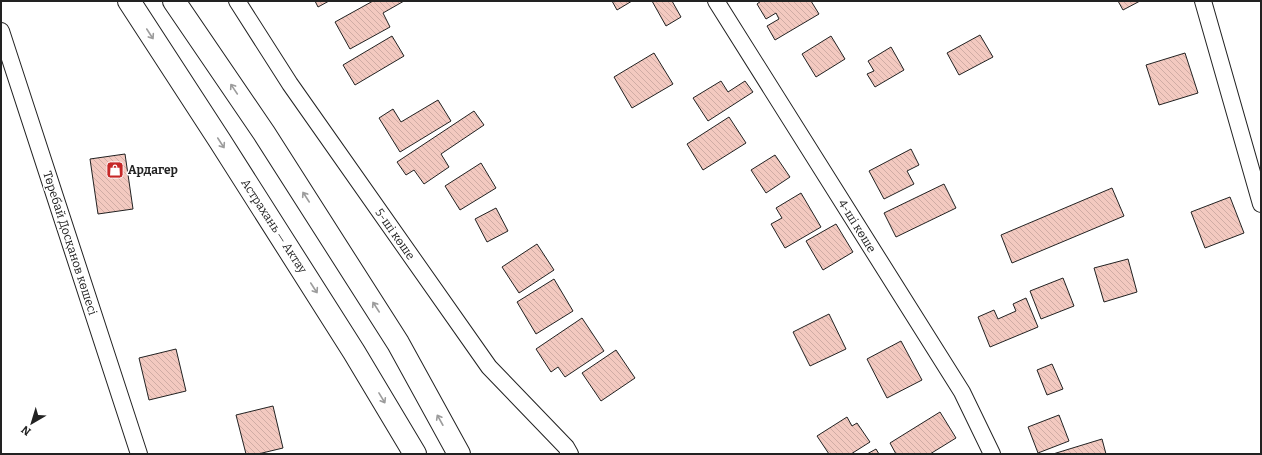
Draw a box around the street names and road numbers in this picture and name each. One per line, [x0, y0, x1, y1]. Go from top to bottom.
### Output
street label: Төребай Досқанов көшесі [40, 169, 100, 317]
street label: Астрахань — Актау [238, 176, 310, 276]
street label: 4-шi көше [835, 197, 879, 255]
street label: 5-шi көше [372, 206, 418, 262]

